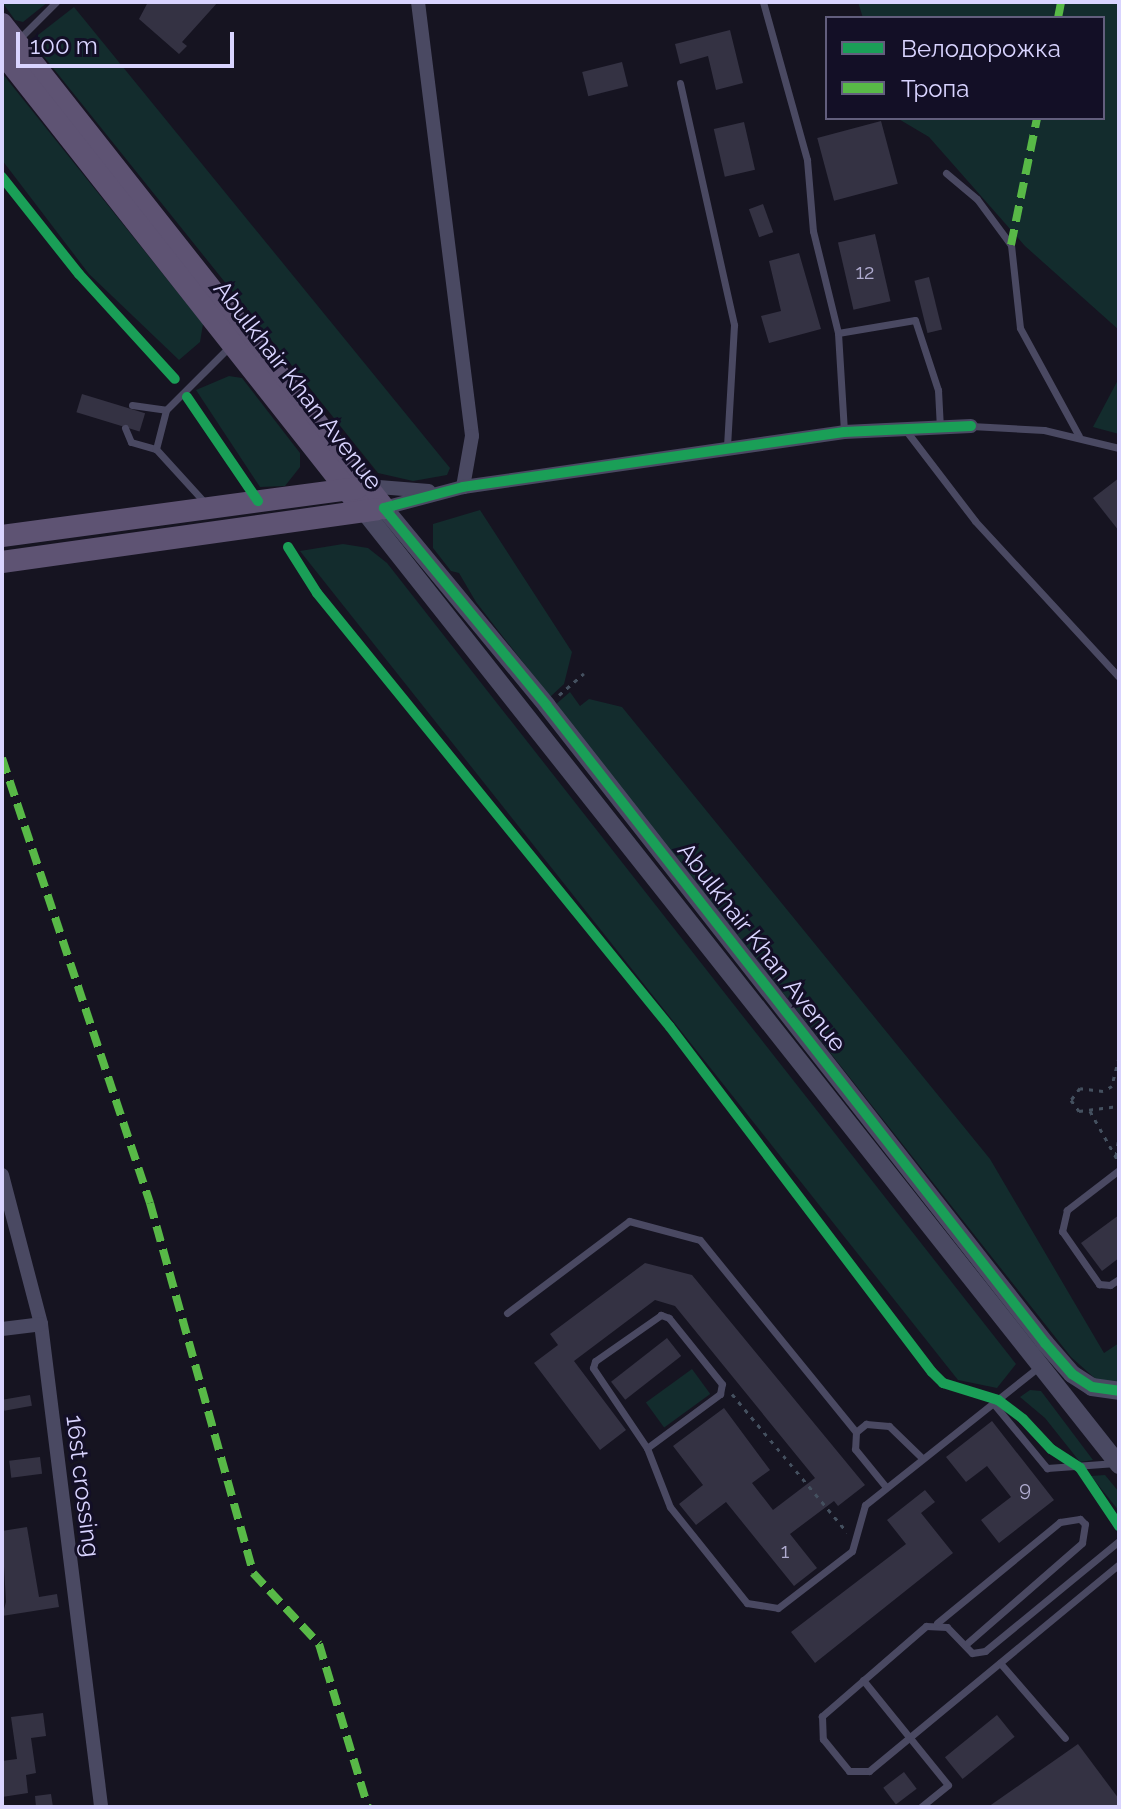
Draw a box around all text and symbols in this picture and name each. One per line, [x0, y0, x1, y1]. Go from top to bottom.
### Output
scale bar [20, 16, 238, 66]
legend [825, 16, 1105, 120]
text: 100 m [30, 31, 98, 60]
text: Велодорожка [901, 34, 1061, 63]
text: Тропа [901, 74, 969, 103]
house number: 12 [856, 260, 874, 284]
street label: Abulkhair Khan Avenue [207, 274, 389, 496]
street label: Abulkhair Khan Avenue [671, 836, 853, 1058]
street label: 16st crossing [60, 1413, 106, 1559]
house number: 9 [1019, 1477, 1031, 1501]
house number: 1 [781, 1539, 789, 1563]

